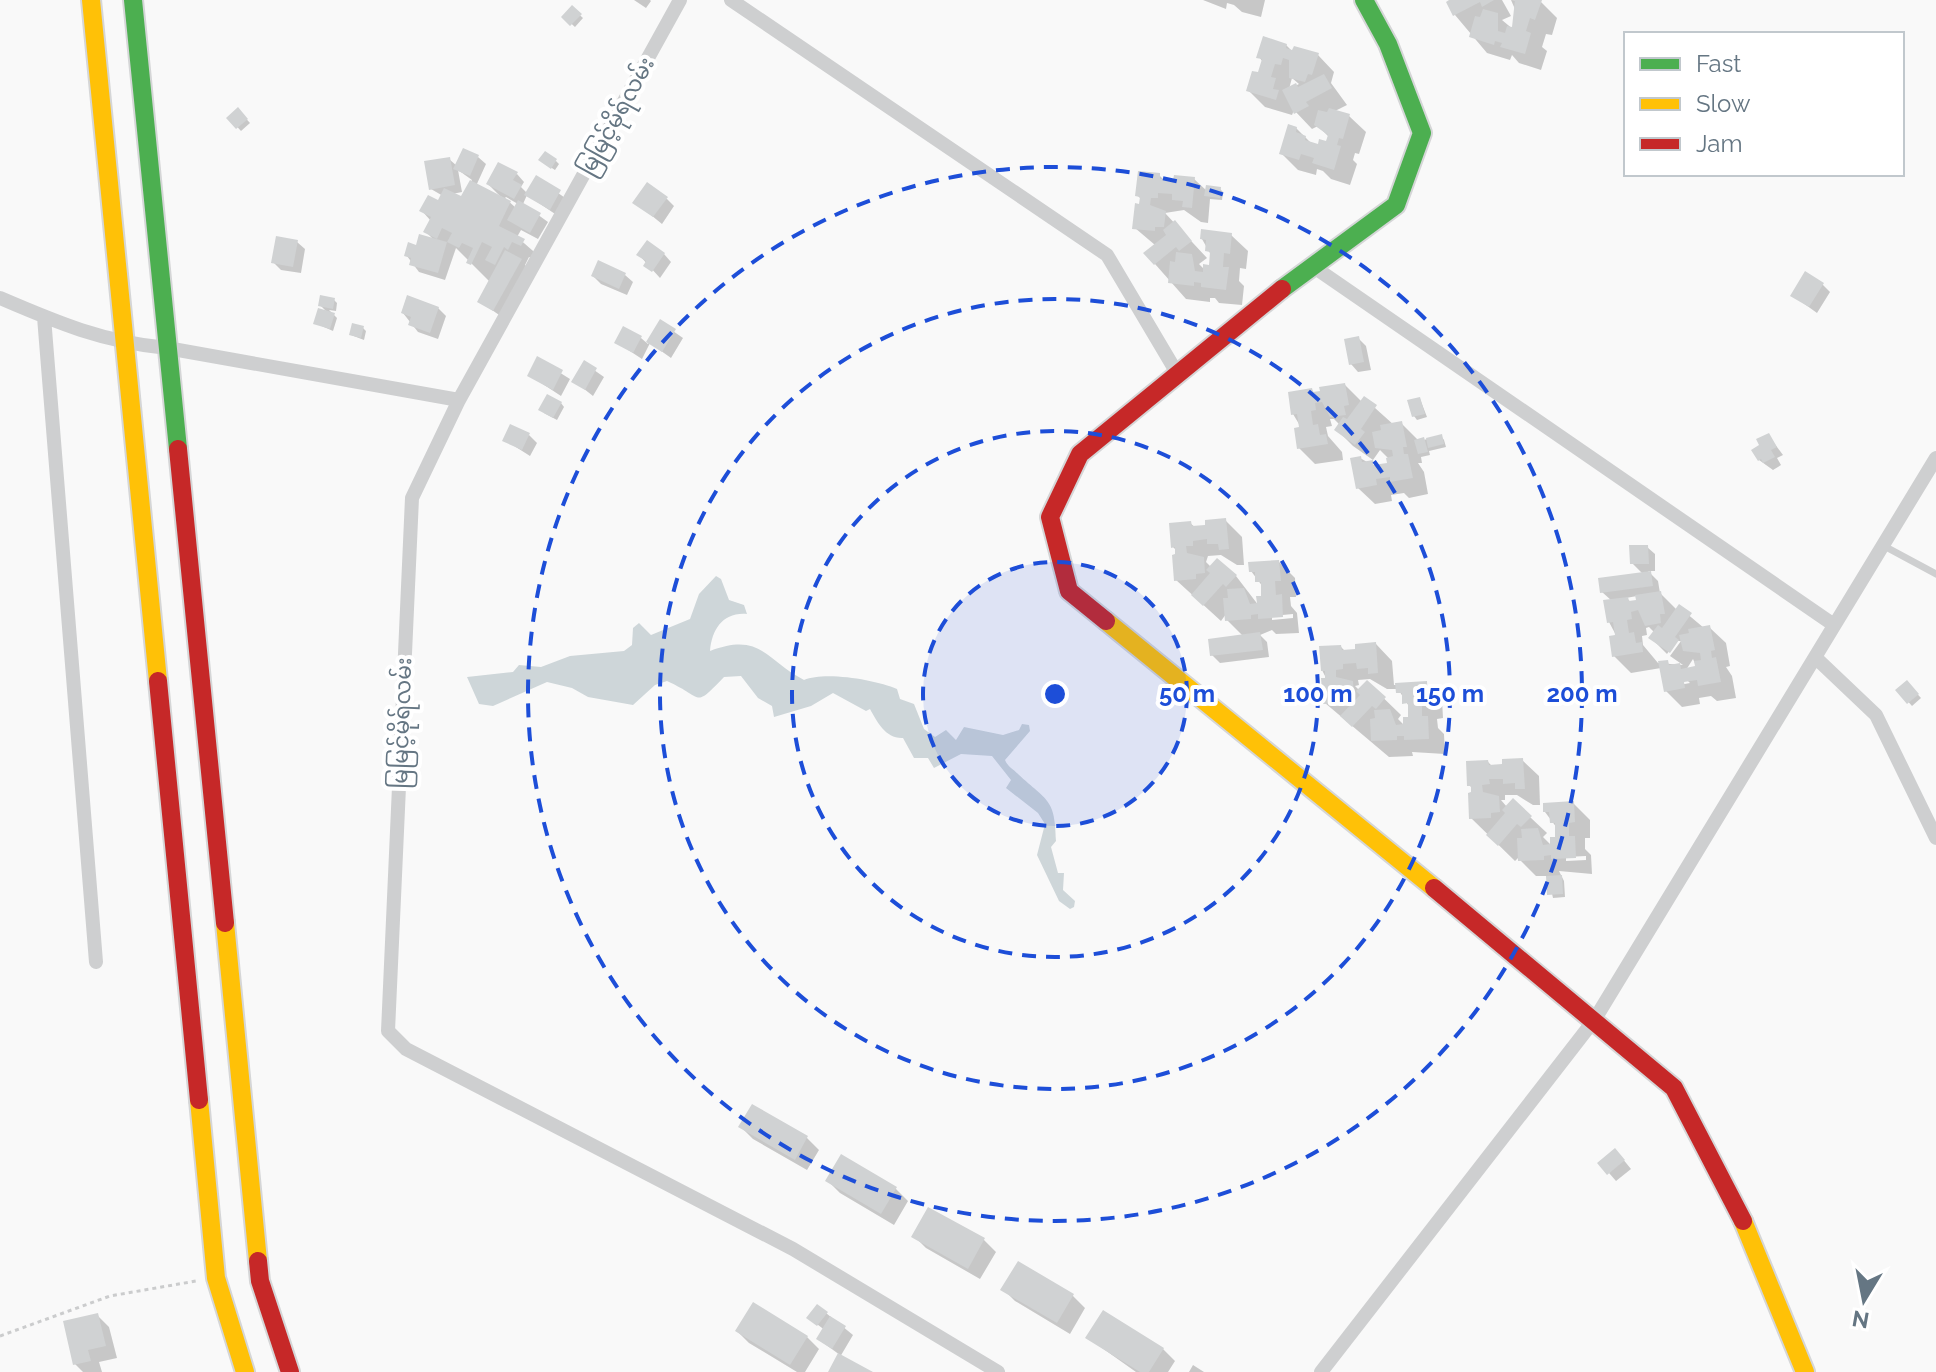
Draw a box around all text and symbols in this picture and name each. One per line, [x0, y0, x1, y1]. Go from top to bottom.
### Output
legend [1624, 32, 1904, 176]
text: Fast [1696, 49, 1741, 78]
street label: မြမြင့်မိုရ်လမ်း [571, 51, 664, 182]
text: Slow [1696, 89, 1751, 118]
text: Jam [1696, 129, 1742, 158]
street label: မြမြင့်မိုရ်လမ်း [384, 657, 421, 789]
text: 50 m [1159, 679, 1215, 708]
text: 100 m [1283, 679, 1353, 708]
text: 150 m [1416, 679, 1484, 708]
text: 200 m [1546, 679, 1618, 708]
centre of rings [1041, 680, 1069, 708]
north arrow [1824, 1260, 1904, 1340]
text: N [1850, 1305, 1871, 1334]

